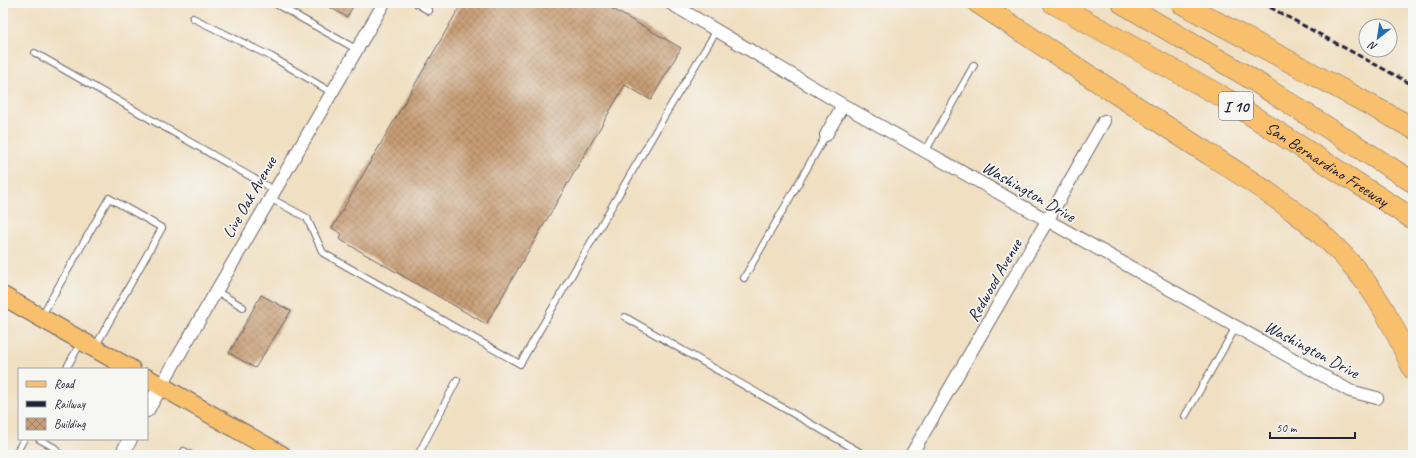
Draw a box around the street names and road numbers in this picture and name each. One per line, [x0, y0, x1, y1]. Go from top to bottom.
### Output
road number: I 10 [1219, 92, 1253, 120]
street label: San Bernardino Freeway [1261, 117, 1393, 212]
street label: Live Oak Avenue [218, 151, 282, 242]
street label: Washington Drive [978, 156, 1080, 227]
street label: Redwood Avenue [962, 234, 1027, 325]
street label: Washington Drive [1261, 316, 1364, 384]

